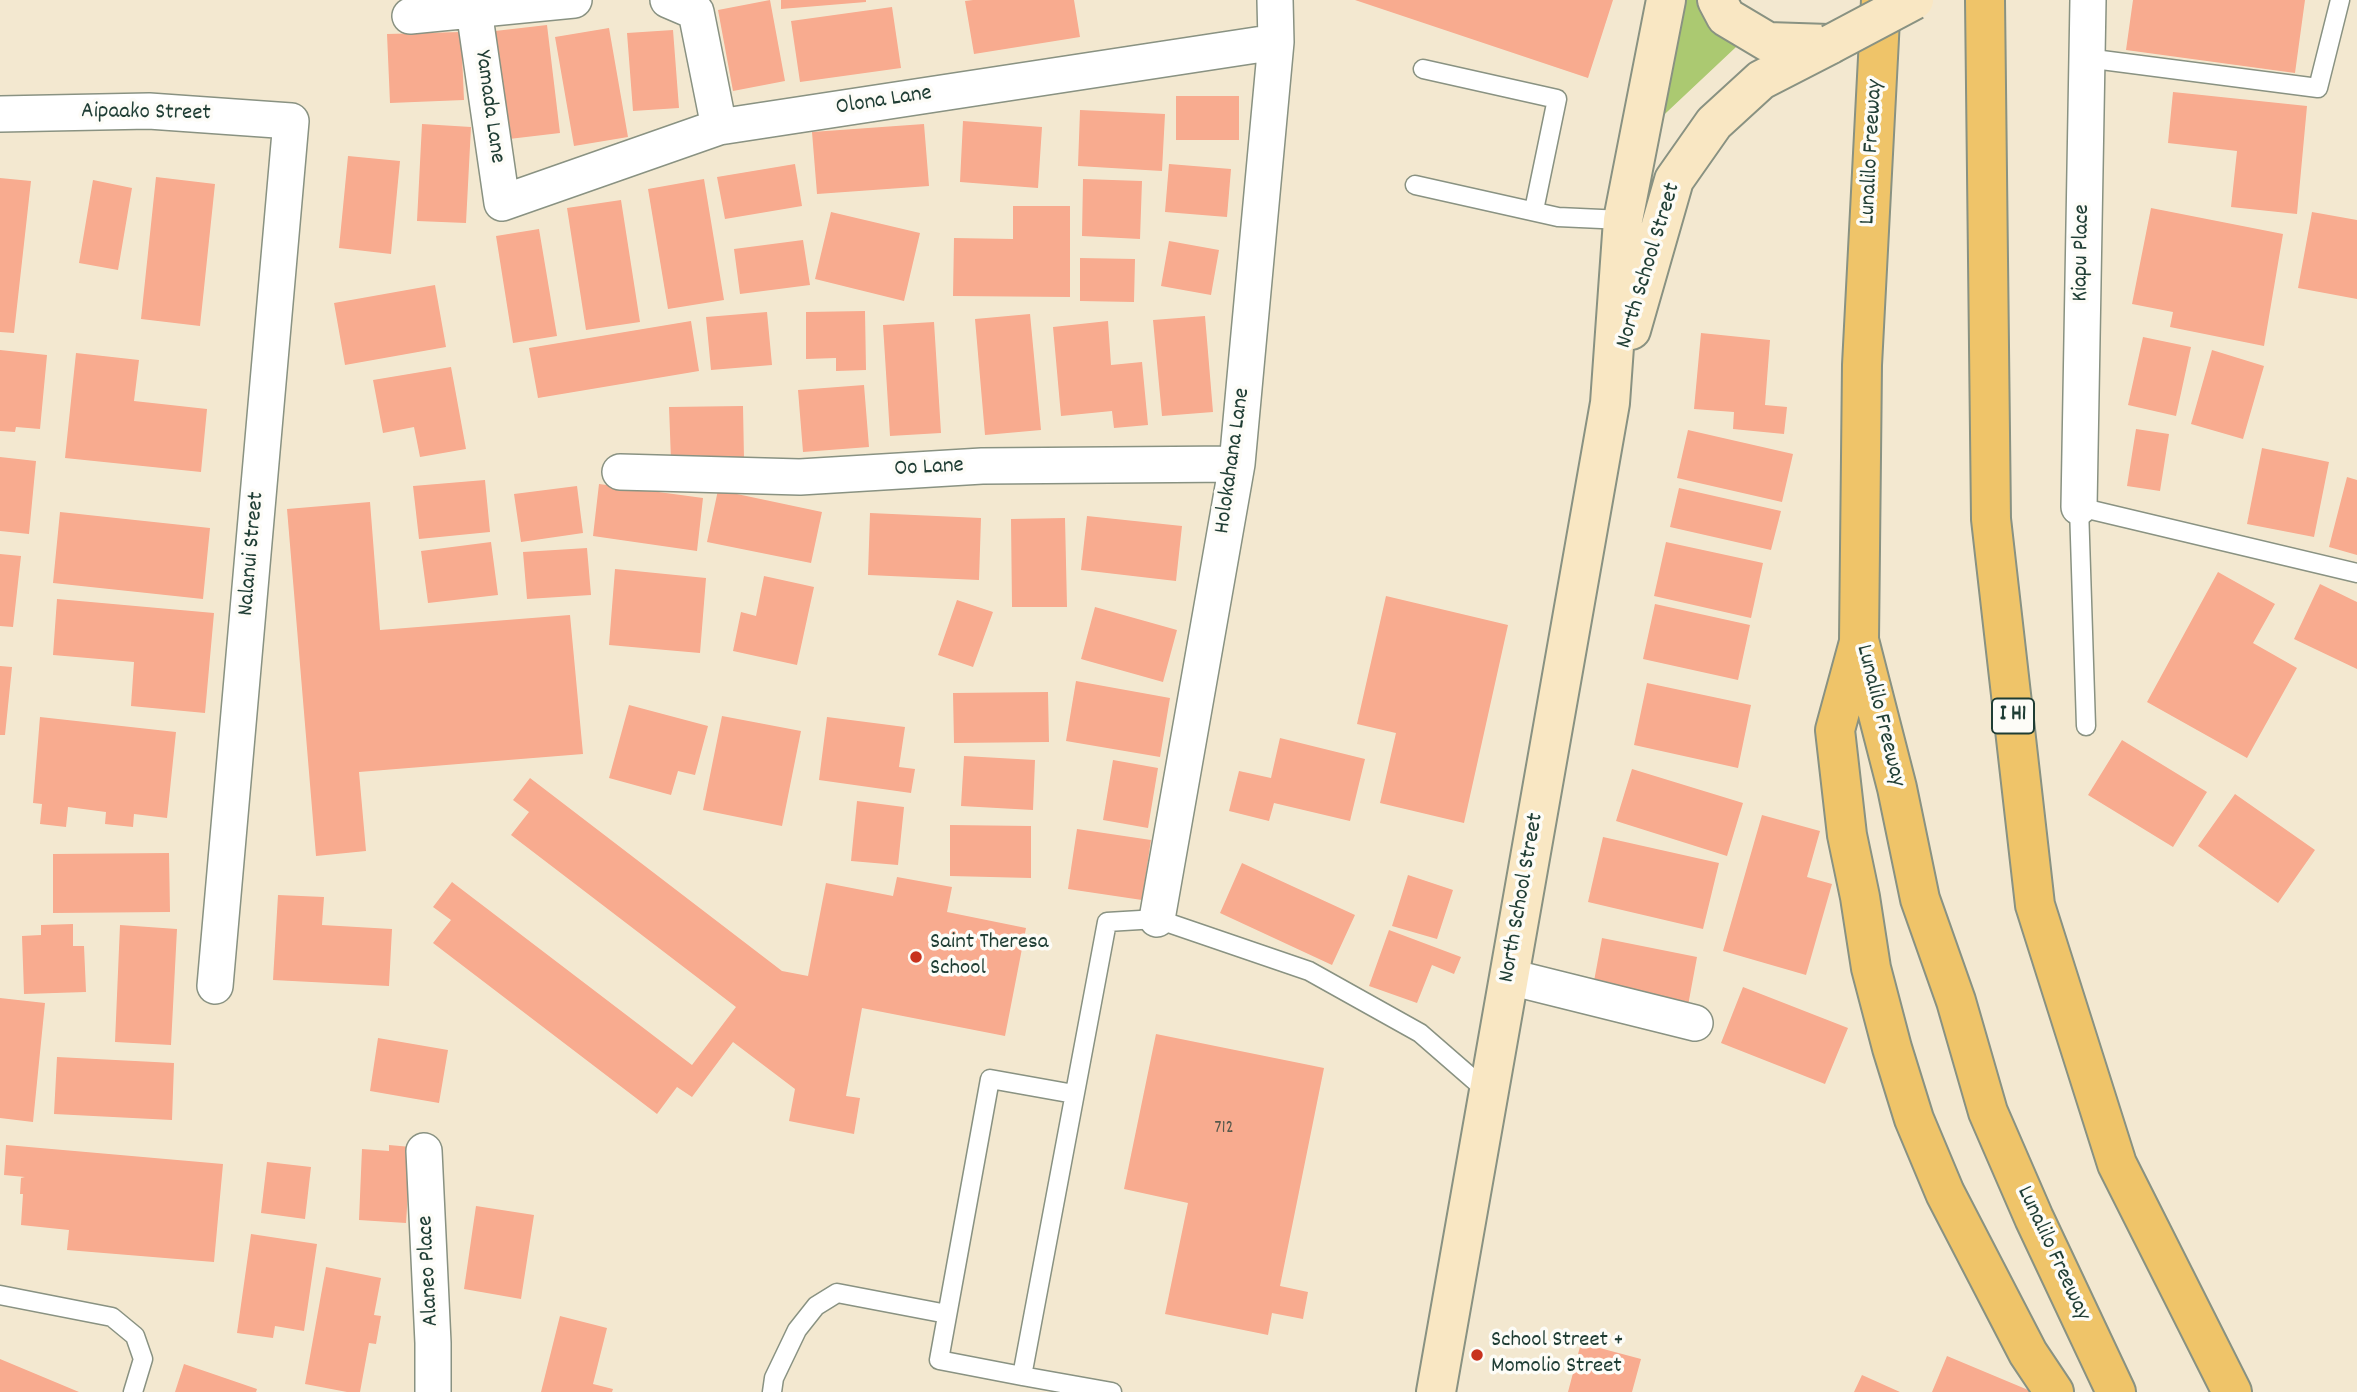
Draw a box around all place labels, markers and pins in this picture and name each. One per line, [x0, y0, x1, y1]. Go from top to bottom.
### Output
place label: Saint Theresa School [930, 930, 1048, 984]
marker: Saint Theresa School [908, 949, 924, 965]
place label: School Street + Momolio Street [1491, 1328, 1624, 1382]
marker: School Street + Momolio Street [1469, 1347, 1485, 1363]

